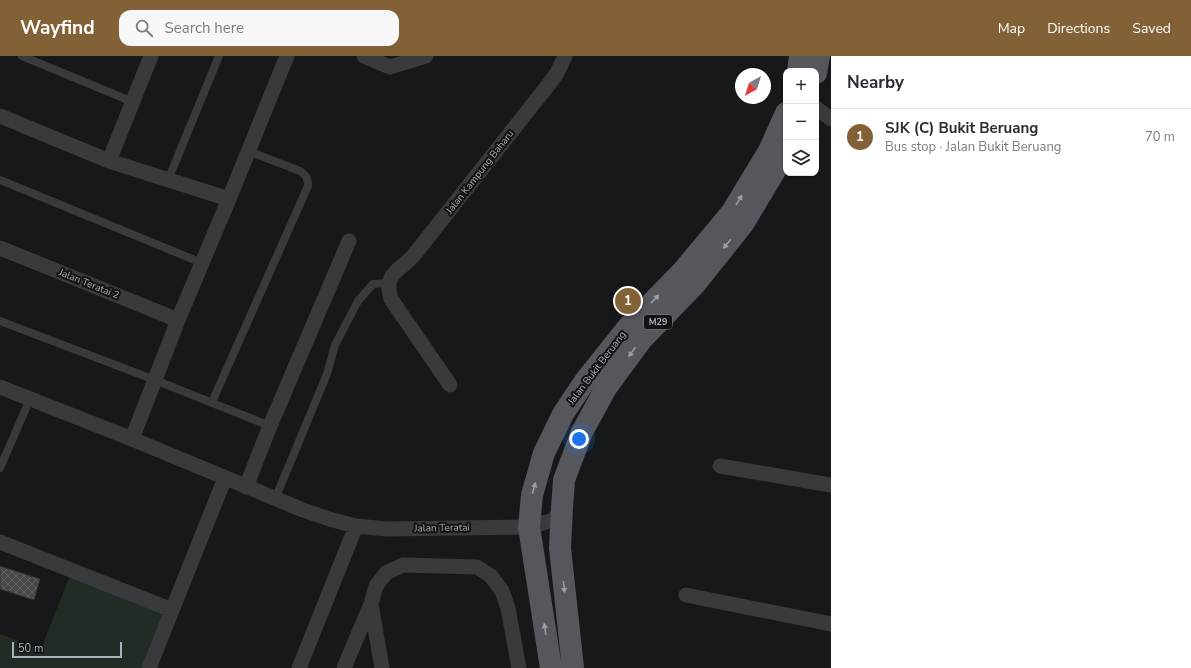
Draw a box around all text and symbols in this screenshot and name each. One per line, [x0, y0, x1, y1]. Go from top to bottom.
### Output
search box [119, 10, 399, 46]
text: Wayfind [20, 15, 95, 41]
icon: search [133, 17, 155, 39]
text: Search here [165, 18, 244, 38]
text: Map [998, 19, 1025, 38]
text: Directions [1047, 19, 1110, 38]
text: Saved [1132, 19, 1171, 38]
north arrow [735, 68, 771, 104]
map controls [783, 68, 819, 176]
button: + [783, 68, 819, 104]
text: Nearby [847, 71, 904, 94]
button: − [783, 104, 819, 140]
text: SJK (C) Bukit Beruang [885, 118, 1038, 138]
street label: Jalan Kampung Baharu [442, 127, 517, 218]
text: 1 [856, 128, 864, 146]
text: 70 m [1145, 128, 1175, 146]
text: Bus stop · Jalan Bukit Beruang [885, 138, 1061, 156]
button: layers [783, 140, 819, 176]
one-way arrow [735, 195, 743, 205]
one-way arrow [723, 238, 732, 249]
street label: Jalan Teratai 2 [56, 265, 121, 303]
pin: 1 [615, 286, 641, 316]
one-way arrow [650, 294, 660, 304]
road number: M29 [644, 315, 672, 329]
street label: Jalan Bukit Beruang [564, 328, 629, 409]
one-way arrow [628, 346, 637, 357]
your location [569, 429, 589, 449]
one-way arrow [531, 482, 537, 494]
street label: Jalan Teratai [413, 521, 470, 536]
one-way arrow [561, 581, 568, 593]
one-way arrow [541, 623, 547, 636]
scale bar [12, 640, 122, 659]
text: 50 m [18, 641, 43, 656]

